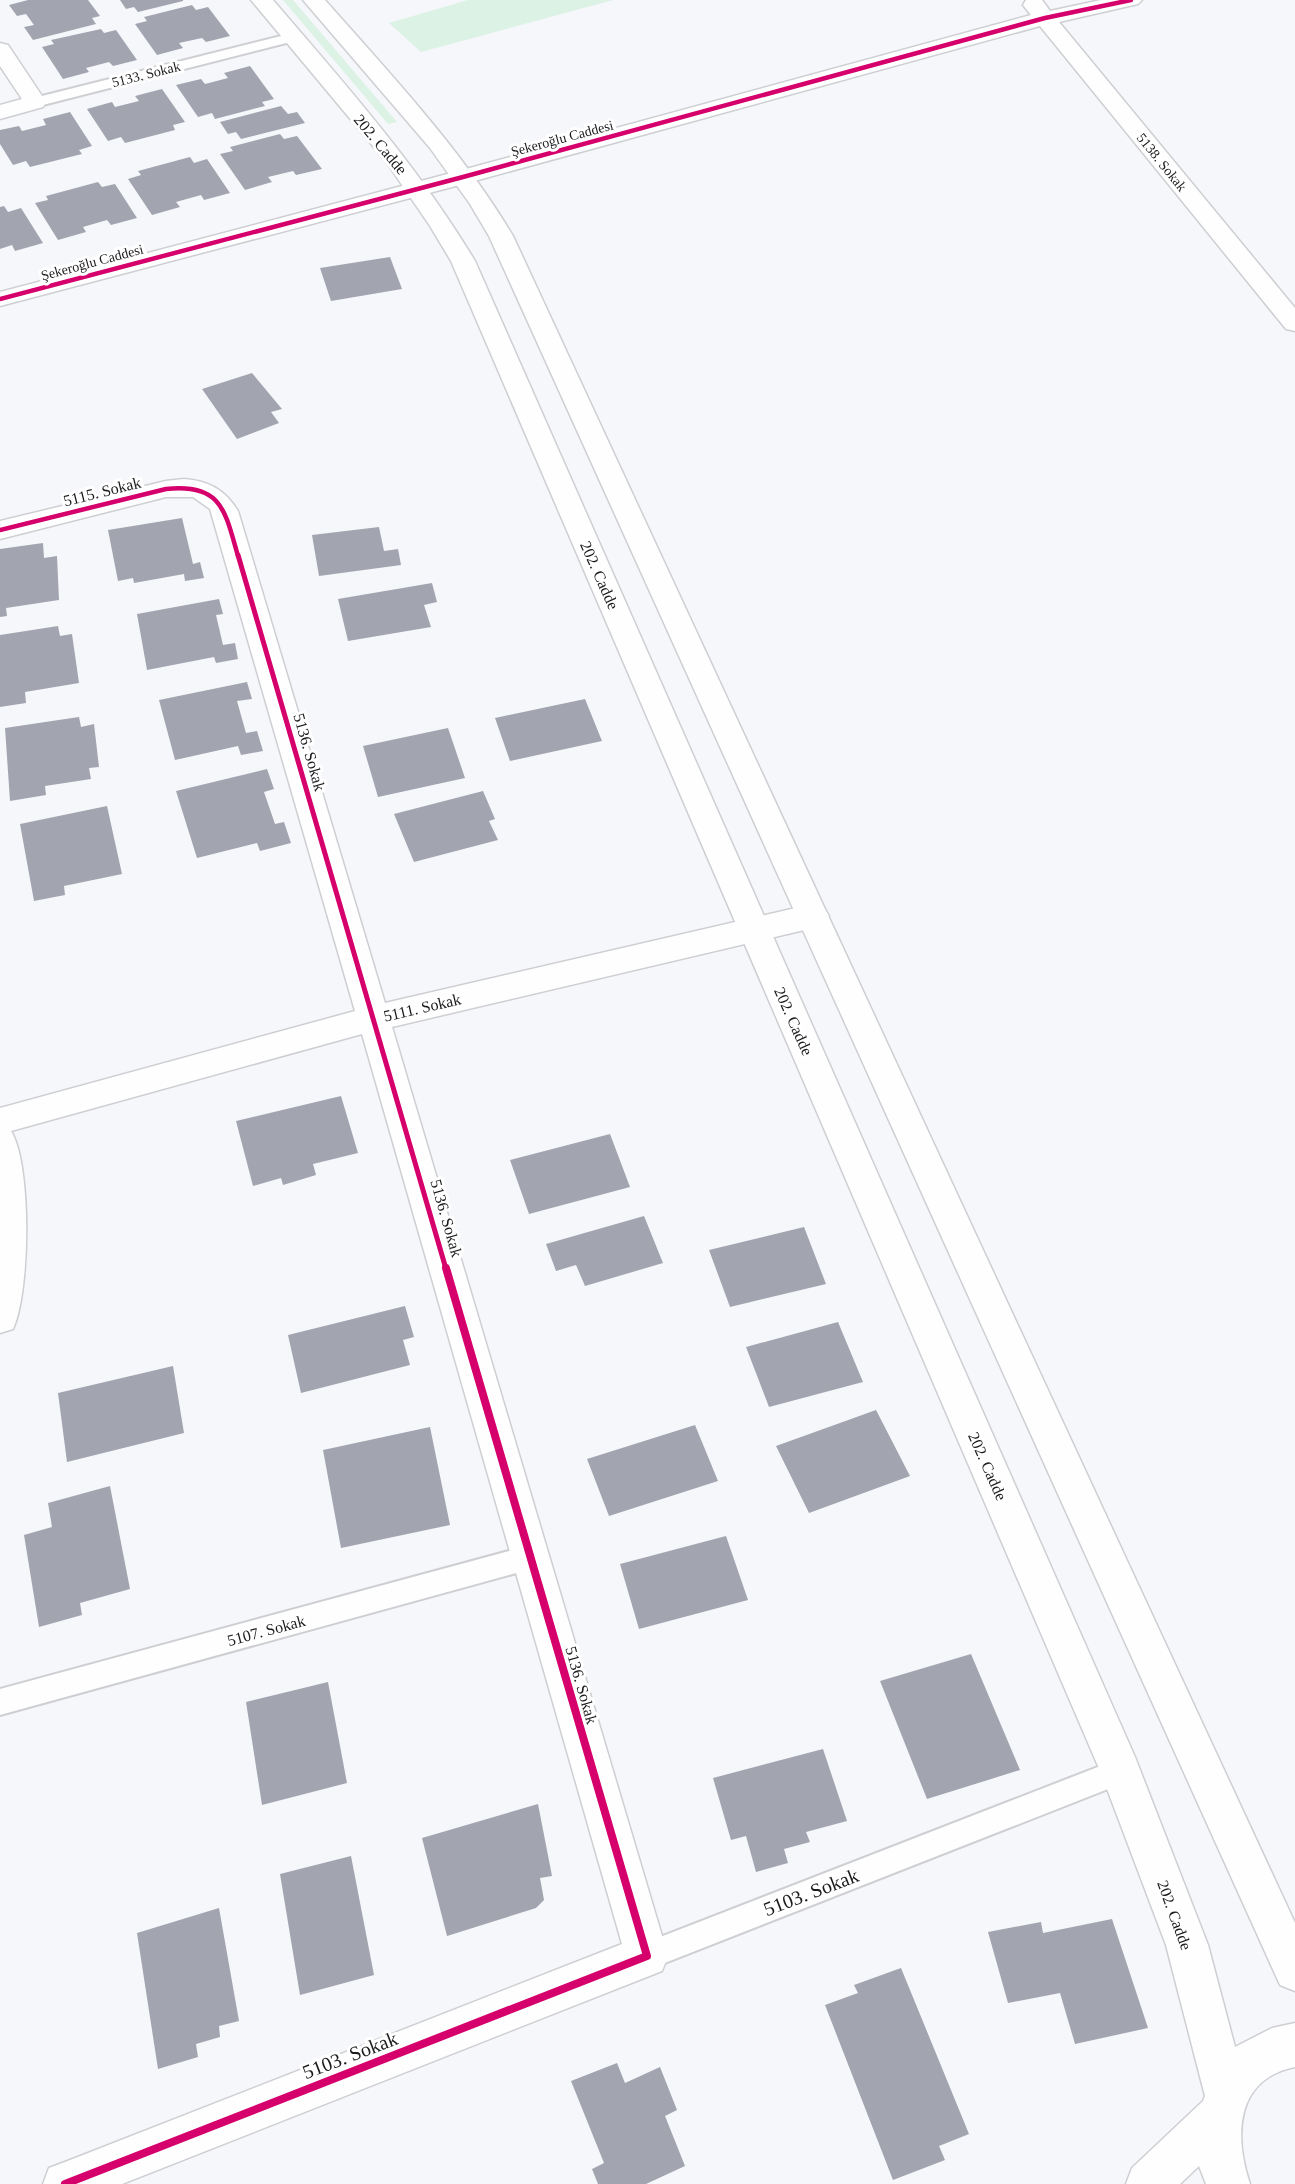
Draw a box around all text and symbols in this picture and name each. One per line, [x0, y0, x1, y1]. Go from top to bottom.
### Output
street label: 5133. Sokak [110, 59, 182, 90]
street label: 202. Cadde [351, 111, 411, 178]
street label: Şekeroğlu Caddesi [509, 118, 615, 159]
street label: 5138. Sokak [1134, 130, 1189, 194]
street label: Şekeroğlu Caddesi [39, 242, 145, 283]
street label: 5115. Sokak [62, 474, 143, 509]
street label: 202. Cadde [577, 538, 622, 612]
street label: 5136. Sokak [290, 711, 329, 793]
street label: 202. Cadde [771, 984, 816, 1058]
street label: 5111. Sokak [382, 990, 462, 1025]
street label: 5136. Sokak [427, 1177, 466, 1259]
street label: 202. Cadde [965, 1429, 1010, 1503]
street label: 5107. Sokak [225, 1612, 307, 1649]
street label: 5136. Sokak [562, 1644, 601, 1726]
street label: 5103. Sokak [760, 1864, 862, 1920]
street label: 202. Cadde [1154, 1878, 1195, 1952]
street label: 5103. Sokak [299, 2027, 401, 2083]

